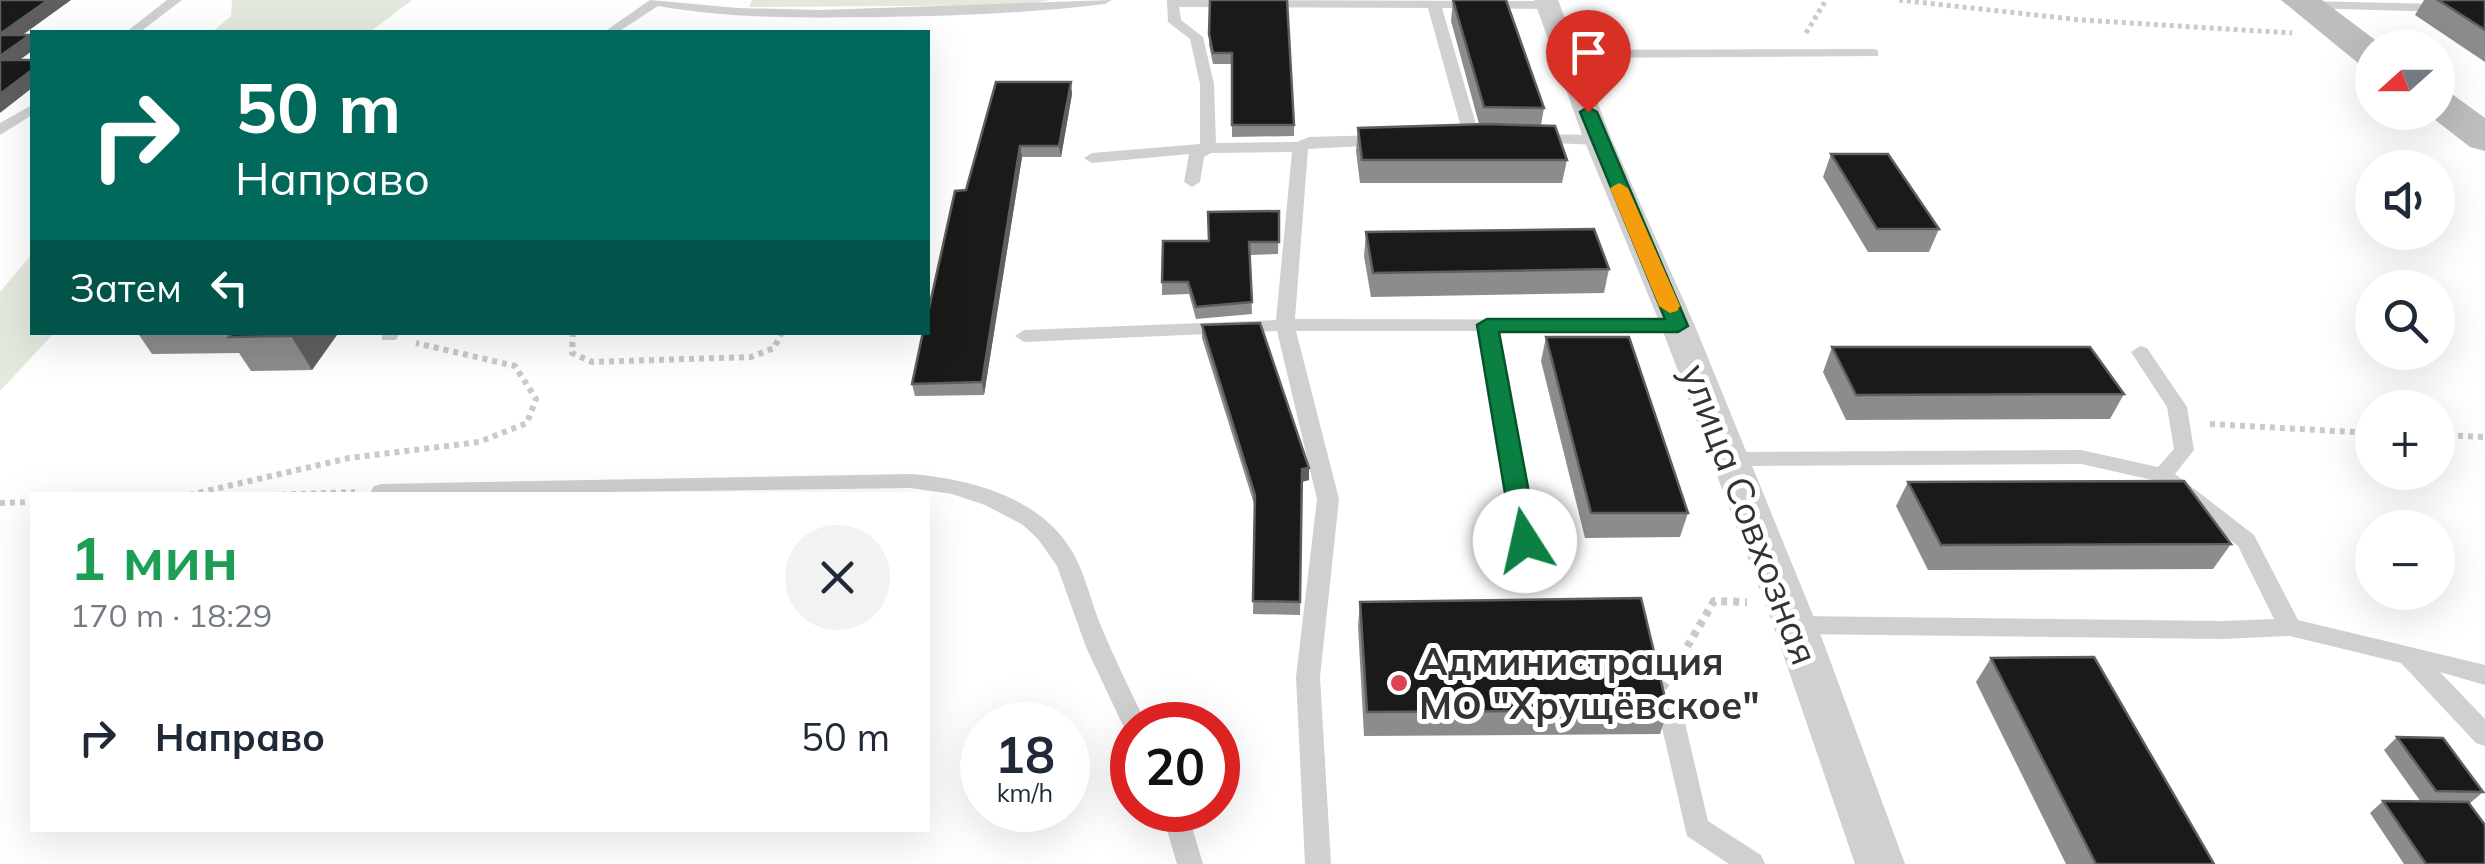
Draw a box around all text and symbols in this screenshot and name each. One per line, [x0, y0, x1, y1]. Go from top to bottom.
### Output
pin [1546, 10, 1631, 113]
icon: arrive [1561, 25, 1616, 80]
north arrow [2355, 30, 2455, 130]
map controls [2355, 30, 2455, 610]
text: 50 m [235, 63, 401, 151]
icon: right [70, 70, 200, 200]
text: Направо [235, 150, 430, 206]
button: sound [2355, 150, 2455, 250]
icon: left [202, 260, 257, 315]
text: Затем [70, 264, 182, 312]
button: search [2355, 270, 2455, 370]
street label: улица Совхозная [1671, 357, 1829, 671]
button: + [2355, 390, 2455, 490]
position arrow [1473, 489, 1577, 593]
button: − [2355, 510, 2455, 610]
text: 1 мин [70, 520, 238, 595]
button: close [785, 525, 890, 630]
text: 170 m · 18:29 [70, 595, 272, 635]
place label: Администрация МО "Хрущёвское" [1419, 637, 1759, 729]
marker: Администрация МО "Хрущёвское" [1388, 672, 1410, 694]
speed limit sign: 20 [1110, 702, 1240, 832]
icon: right [70, 710, 125, 765]
text: Направо [155, 713, 325, 761]
text: 50 m [801, 713, 890, 761]
text: 18 [995, 723, 1055, 786]
text: km/h [997, 777, 1053, 808]

